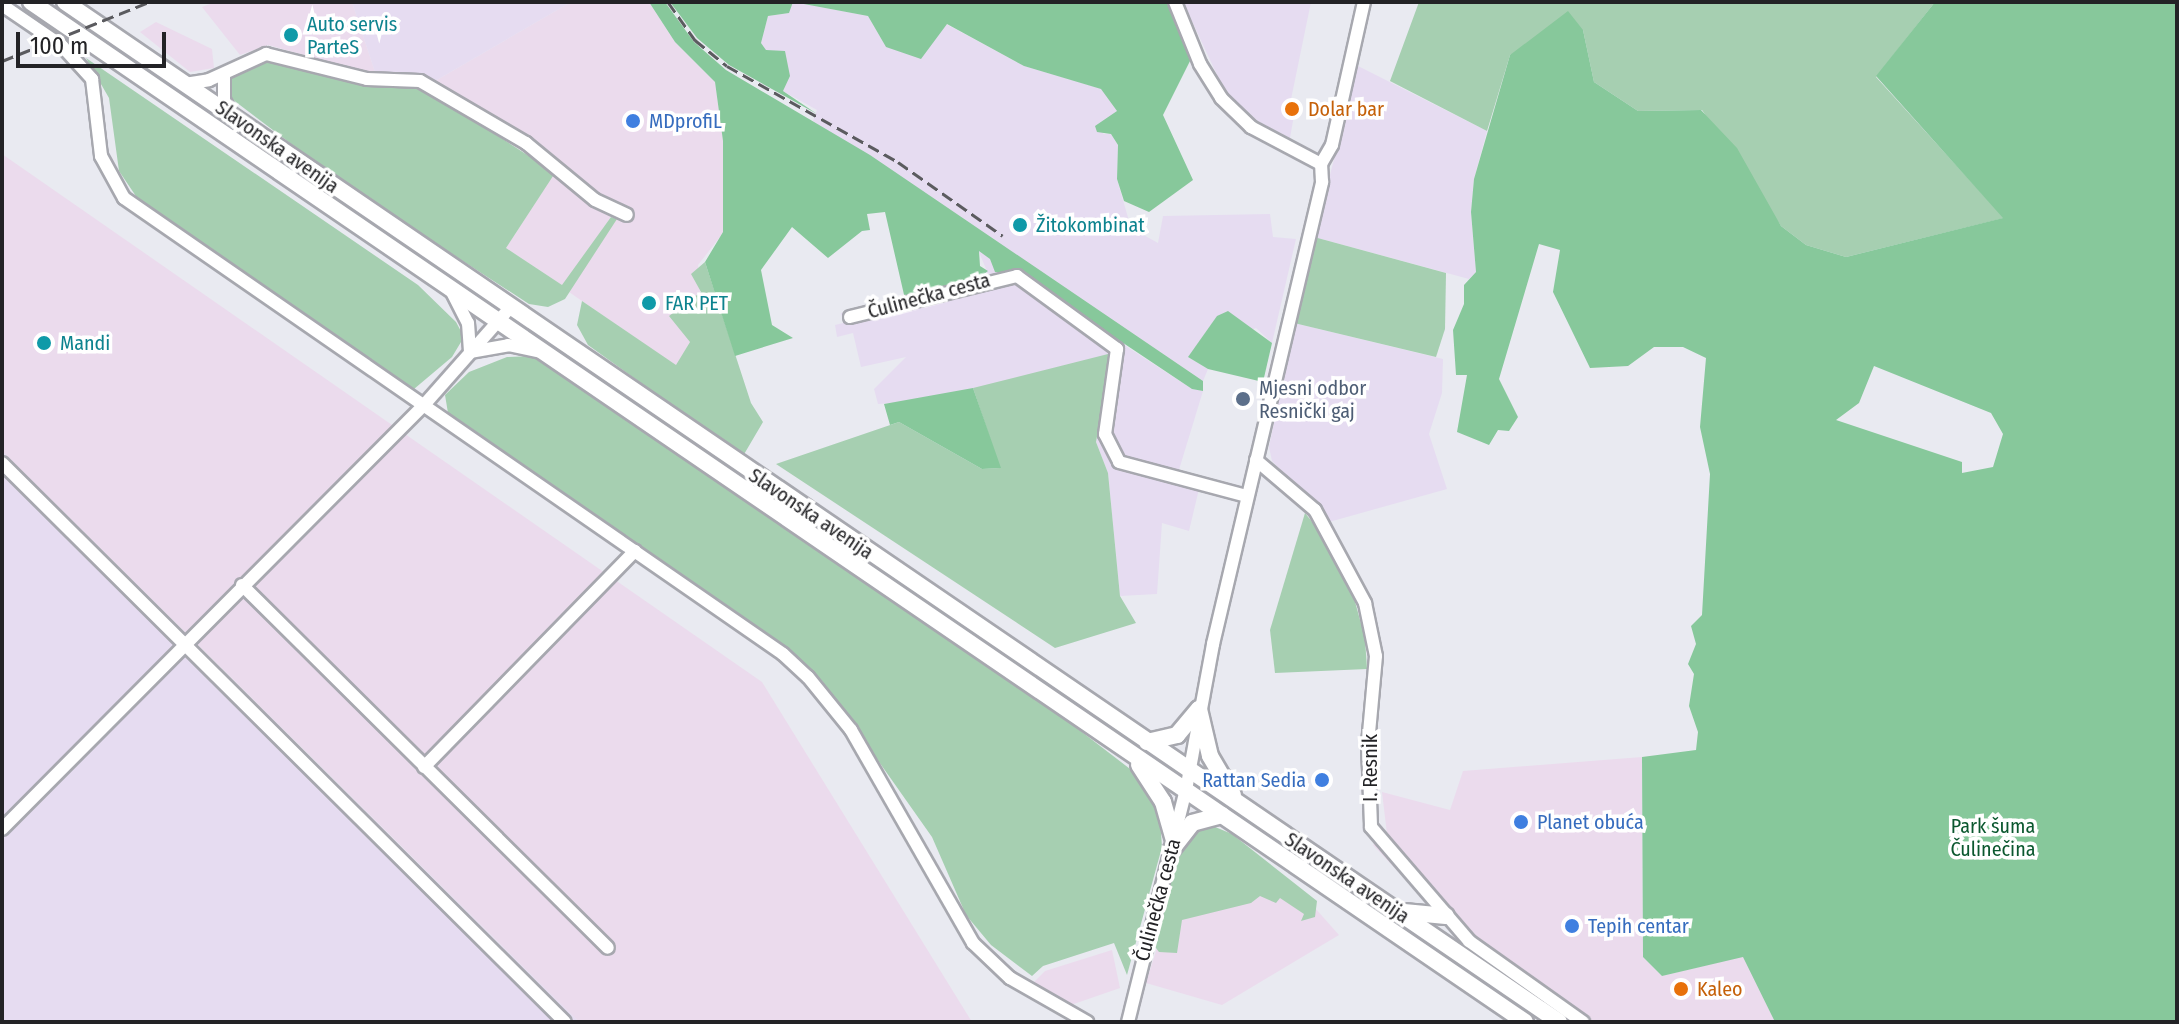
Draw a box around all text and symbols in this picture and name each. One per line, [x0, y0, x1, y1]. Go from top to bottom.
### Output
place label: Auto servis ParteS [307, 12, 397, 59]
scale bar [20, 16, 170, 66]
marker: Auto servis ParteS [282, 26, 300, 44]
text: 100 m [30, 32, 88, 60]
street label: Slavonska avenija [211, 96, 343, 198]
place label: Dolar bar [1308, 97, 1384, 121]
marker: Dolar bar [1283, 100, 1301, 118]
place label: MDprofiL [649, 109, 722, 133]
marker: MDprofiL [624, 112, 642, 130]
place label: Žitokombinat [1036, 213, 1145, 237]
marker: Žitokombinat [1011, 216, 1029, 234]
street label: Čulinečka cesta [865, 268, 993, 324]
place label: FAR PET [665, 291, 728, 315]
marker: FAR PET [640, 294, 658, 312]
place label: Mandi [60, 331, 110, 355]
marker: Mandi [35, 334, 53, 352]
place label: Mjesni odbor Resnički gaj [1259, 376, 1366, 423]
marker: Mjesni odbor Resnički gaj [1234, 390, 1252, 408]
street label: Slavonska avenija [744, 463, 878, 565]
street label: I. Resnik [1358, 734, 1382, 802]
place label: Rattan Sedia [1202, 768, 1306, 792]
marker: Rattan Sedia [1313, 771, 1331, 789]
place label: Planet obuća [1537, 810, 1644, 834]
marker: Planet obuća [1512, 813, 1530, 831]
park label: Park šuma Čulinečina [1951, 814, 2035, 861]
street label: Slavonska avenija [1280, 827, 1414, 929]
street label: Čulinečka cesta [1130, 836, 1186, 964]
place label: Tepih centar [1588, 914, 1689, 938]
marker: Tepih centar [1563, 917, 1581, 935]
place label: Kaleo [1697, 977, 1743, 1001]
marker: Kaleo [1672, 980, 1690, 998]

